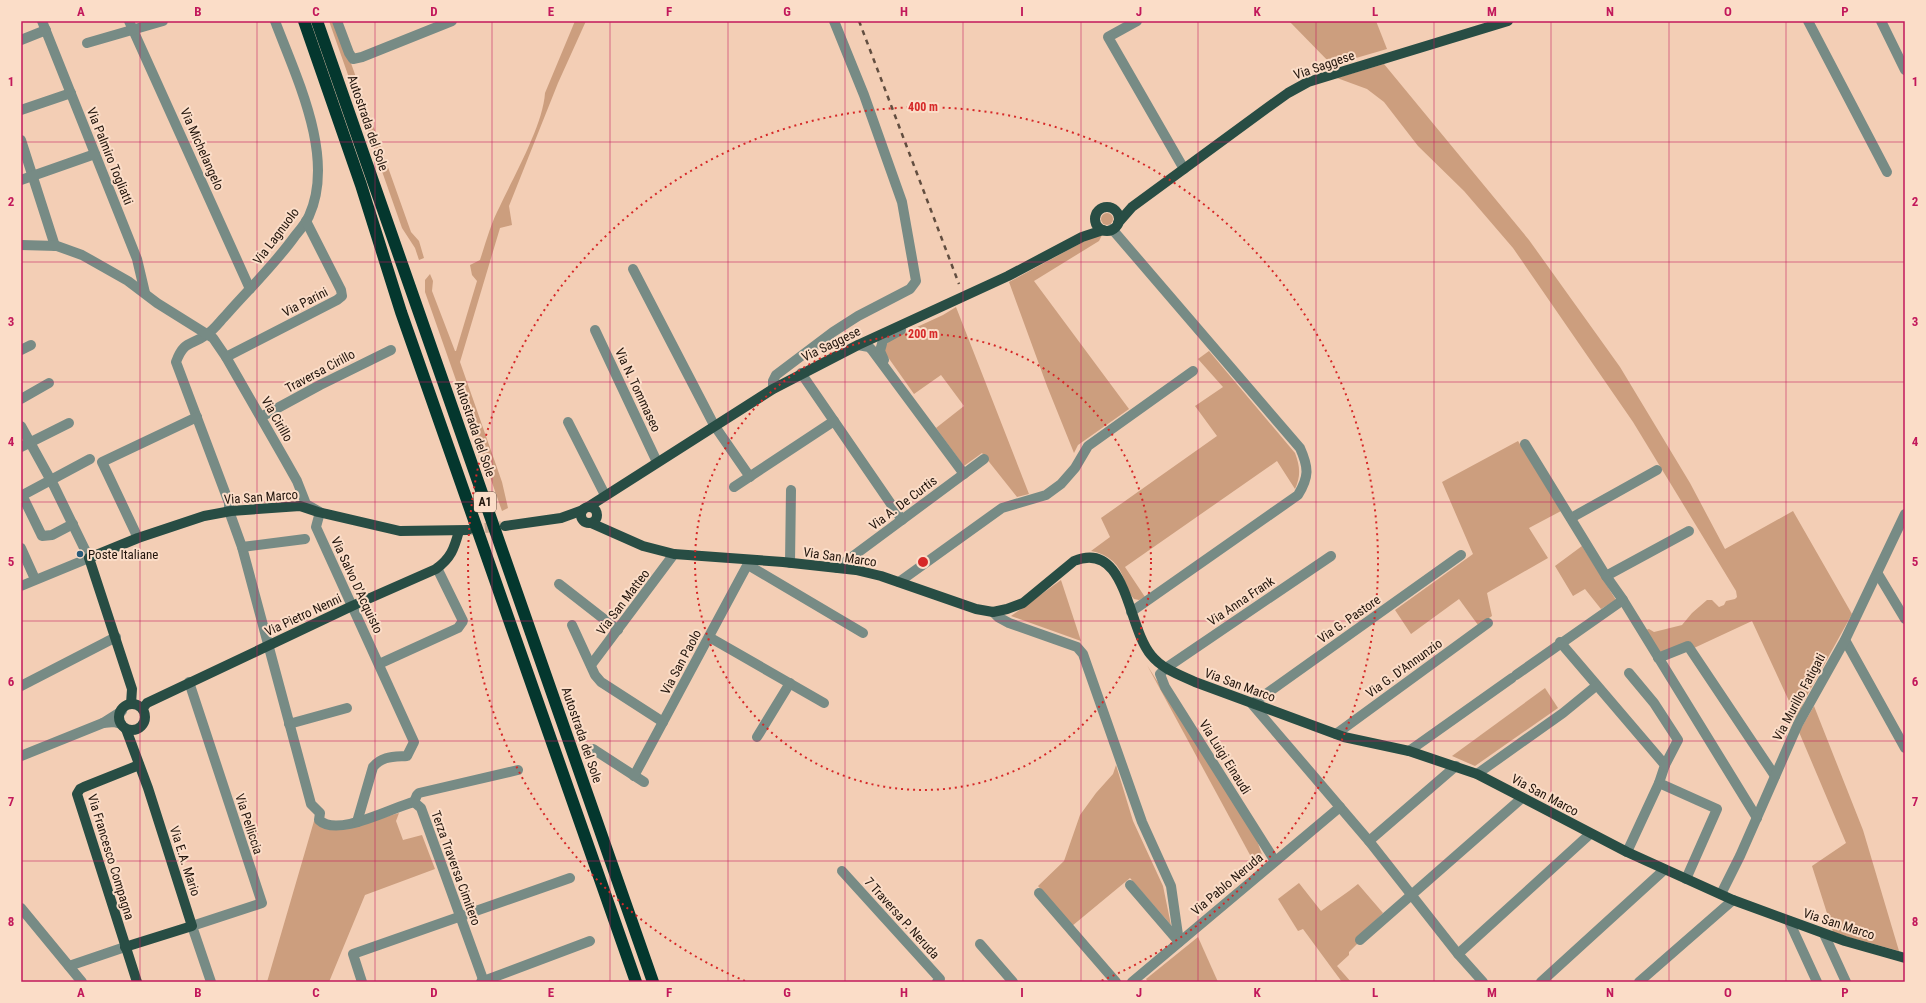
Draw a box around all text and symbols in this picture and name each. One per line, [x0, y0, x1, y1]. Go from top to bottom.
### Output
text: A [77, 4, 85, 19]
text: B [194, 4, 202, 19]
text: C [312, 4, 320, 19]
text: D [430, 4, 438, 19]
text: E [548, 4, 555, 19]
text: F [666, 4, 672, 19]
text: G [783, 4, 791, 19]
text: H [900, 4, 908, 19]
text: I [1020, 4, 1024, 19]
text: J [1136, 4, 1142, 19]
text: K [1253, 4, 1261, 19]
text: L [1372, 4, 1378, 19]
text: M [1487, 4, 1497, 19]
text: N [1606, 4, 1614, 19]
text: O [1724, 4, 1732, 19]
text: P [1841, 4, 1849, 19]
street label: Via Saggese [1292, 48, 1356, 82]
street label: Autostrada del Sole [345, 73, 391, 173]
text: 1 [8, 74, 14, 89]
text: 1 [1912, 74, 1918, 89]
text: 400 m [908, 100, 938, 114]
street label: Via Palmiro Togliatti [84, 105, 136, 207]
street label: Via Michelangelo [177, 106, 227, 192]
text: 2 [8, 194, 15, 209]
text: 2 [1912, 194, 1919, 209]
street label: Via Lagnuolo [250, 205, 302, 267]
street label: Via Parini [280, 284, 330, 320]
text: 3 [8, 314, 14, 329]
text: 3 [1912, 314, 1918, 329]
street label: Via Saggese [799, 323, 863, 365]
text: 200 m [908, 327, 938, 341]
street label: Traversa Cirillo [283, 346, 357, 396]
street label: Via N. Tommaseo [612, 346, 664, 434]
street label: Autostrada del Sole [452, 379, 498, 479]
street label: Via Cirillo [258, 394, 296, 444]
text: 4 [8, 434, 15, 449]
text: 4 [1912, 434, 1919, 449]
street label: Via A. De Curtis [866, 473, 940, 533]
street label: Via San Marco [223, 487, 299, 507]
road number: A1 [474, 492, 496, 512]
street label: Via Salvo D'Acquisto [328, 534, 386, 636]
street label: Via San Marco [802, 544, 878, 570]
place label: Poste Italiane [88, 547, 158, 562]
marker: Poste Italiane [75, 549, 85, 559]
text: 5 [8, 554, 15, 569]
text: 5 [1912, 554, 1919, 569]
centre of rings [916, 555, 930, 569]
street label: Via San Matteo [594, 566, 652, 638]
street label: Via Anna Frank [1205, 573, 1277, 629]
street label: Via Pietro Nenni [262, 591, 344, 639]
street label: Via G. Pastore [1315, 592, 1383, 646]
street label: Via San Paolo [658, 627, 704, 697]
street label: Via G. D'Annunzio [1363, 635, 1445, 701]
street label: Via Murillo Fatigati [1770, 651, 1828, 743]
street label: Via San Marco [1203, 665, 1277, 705]
text: 6 [8, 674, 15, 689]
text: 6 [1912, 674, 1919, 689]
street label: Autostrada del Sole [559, 685, 605, 785]
street label: Via Luigi Einaudi [1196, 717, 1254, 797]
street label: Via San Marco [1509, 771, 1581, 819]
street label: Via Francesco Compagna [85, 792, 137, 922]
street label: Via Pelliccia [232, 792, 266, 856]
text: 7 [8, 794, 15, 809]
text: 7 [1912, 794, 1919, 809]
street label: Terza Traversa Cimitero [428, 809, 484, 927]
street label: Via E.A. Mario [167, 824, 203, 898]
street label: Via Pablo Neruda [1188, 850, 1266, 918]
street label: 7 Traversa P. Neruda [861, 874, 943, 962]
street label: Via San Marco [1801, 905, 1877, 943]
text: 8 [8, 914, 14, 929]
text: 8 [1912, 914, 1918, 929]
text: A [77, 985, 85, 1000]
text: B [194, 985, 202, 1000]
text: C [312, 985, 320, 1000]
text: D [430, 985, 438, 1000]
text: E [548, 985, 555, 1000]
text: F [666, 985, 672, 1000]
text: G [783, 985, 791, 1000]
text: H [900, 985, 908, 1000]
text: I [1020, 985, 1024, 1000]
text: J [1136, 985, 1142, 1000]
text: K [1253, 985, 1261, 1000]
text: L [1372, 985, 1378, 1000]
text: M [1487, 985, 1497, 1000]
text: N [1606, 985, 1614, 1000]
text: O [1724, 985, 1732, 1000]
text: P [1841, 985, 1849, 1000]

